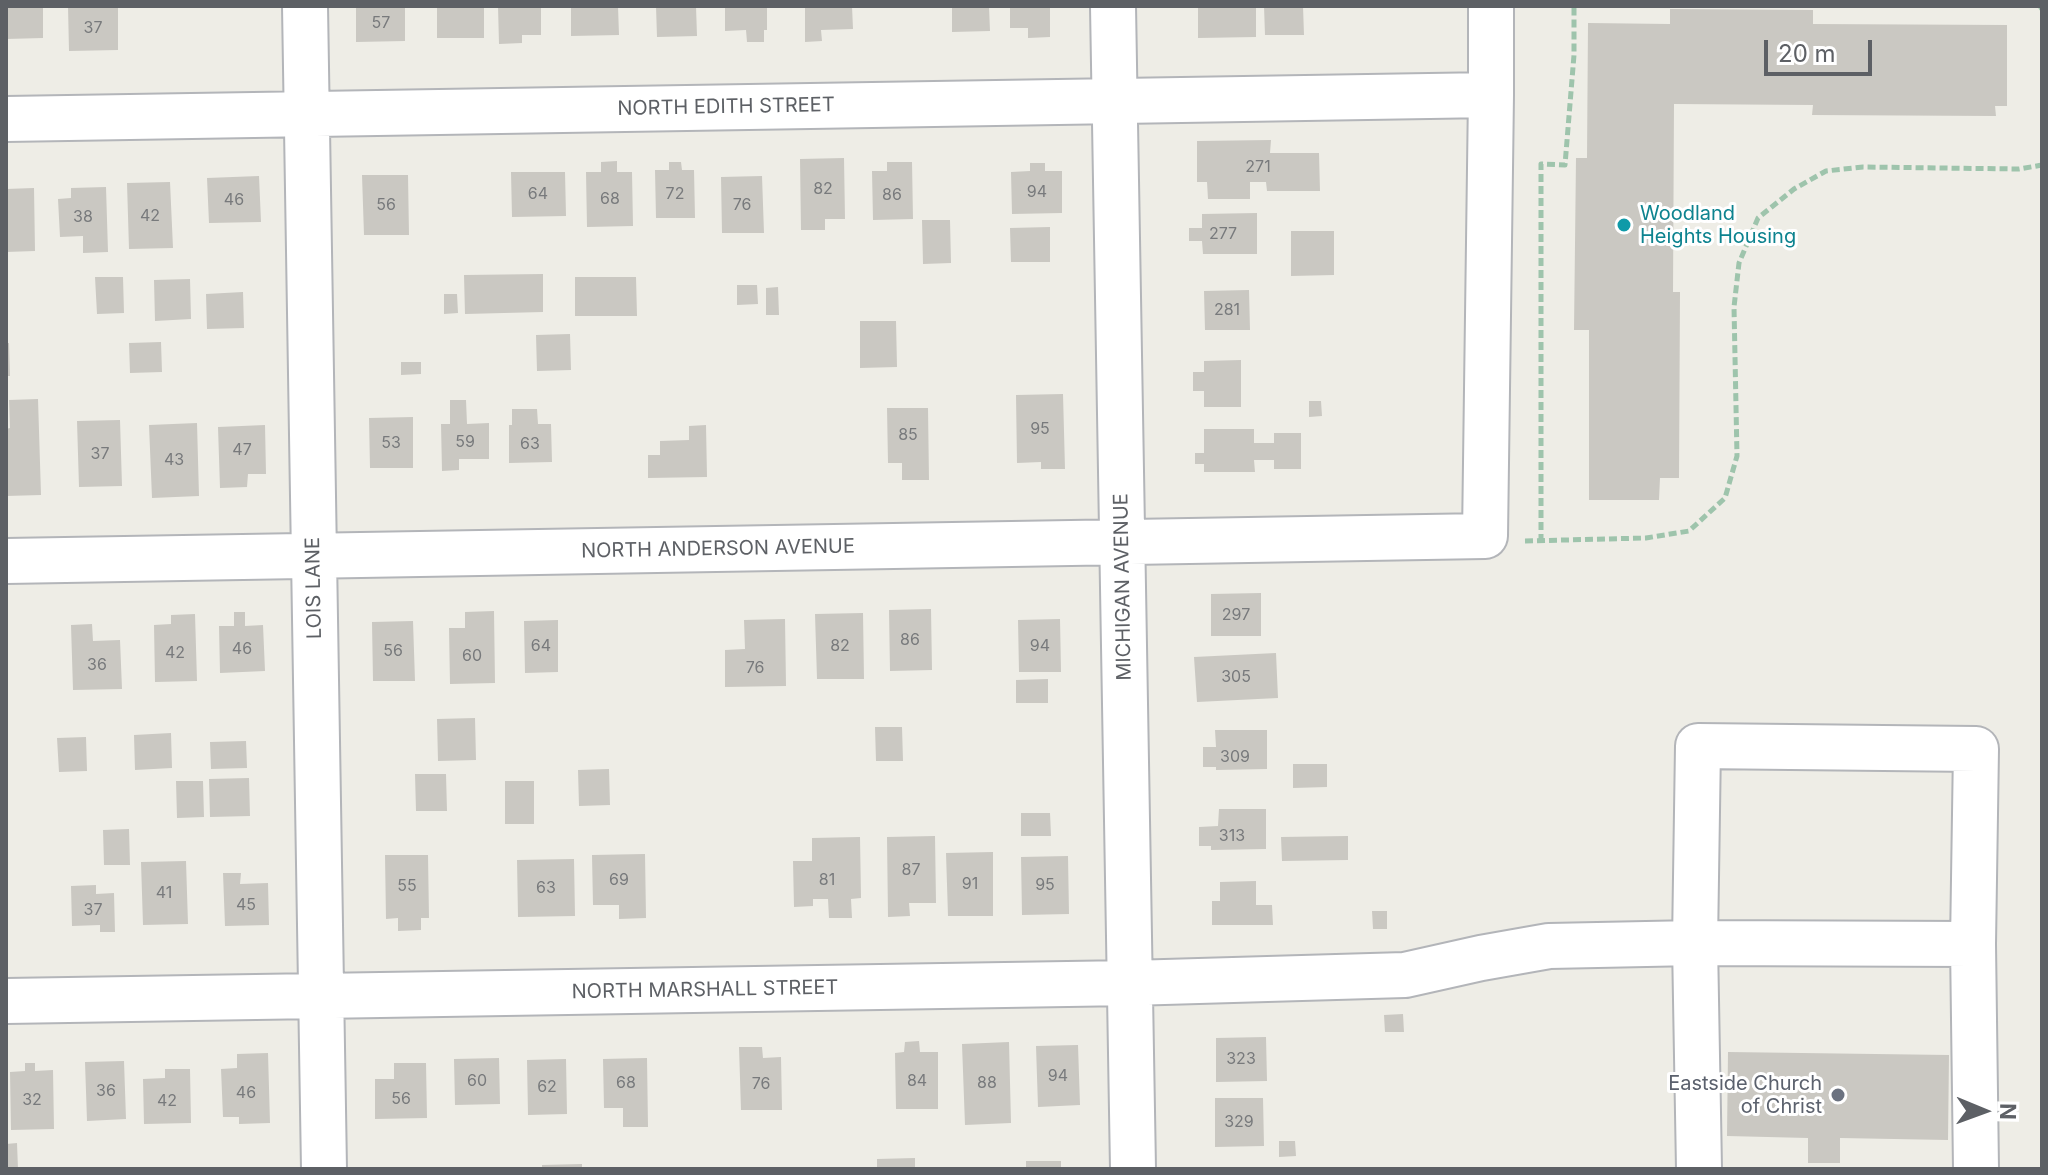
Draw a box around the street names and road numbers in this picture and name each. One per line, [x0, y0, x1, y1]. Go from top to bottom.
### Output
street label: NORTH EDITH STREET [617, 93, 835, 121]
street label: MICHIGAN AVENUE [1109, 493, 1137, 681]
street label: NORTH ANDERSON AVENUE [581, 535, 855, 563]
street label: LOIS LANE [301, 537, 327, 639]
street label: NORTH MARSHALL STREET [571, 976, 839, 1004]

